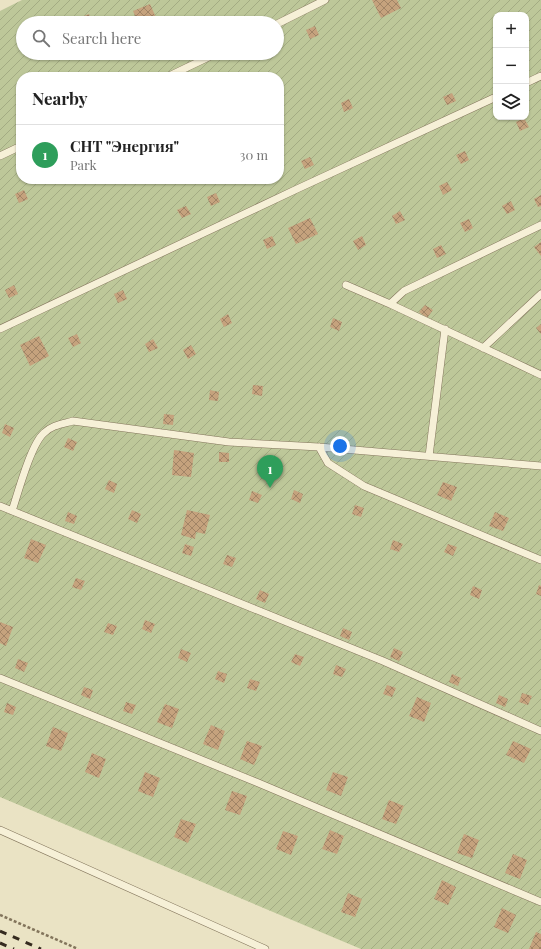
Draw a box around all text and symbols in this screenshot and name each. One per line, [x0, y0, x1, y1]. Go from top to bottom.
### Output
map controls [493, 12, 529, 120]
button: + [493, 12, 529, 48]
search box [16, 16, 284, 60]
icon: search [30, 27, 52, 49]
text: Search here [62, 28, 141, 48]
button: − [493, 48, 529, 84]
button: layers [493, 84, 529, 120]
text: Nearby [32, 87, 87, 109]
text: СНТ "Энергия" [70, 136, 179, 156]
text: 1 [43, 146, 47, 163]
text: 30 m [240, 146, 268, 163]
text: Park [70, 156, 97, 173]
your location [330, 436, 350, 456]
pin: 1 [257, 455, 283, 488]

